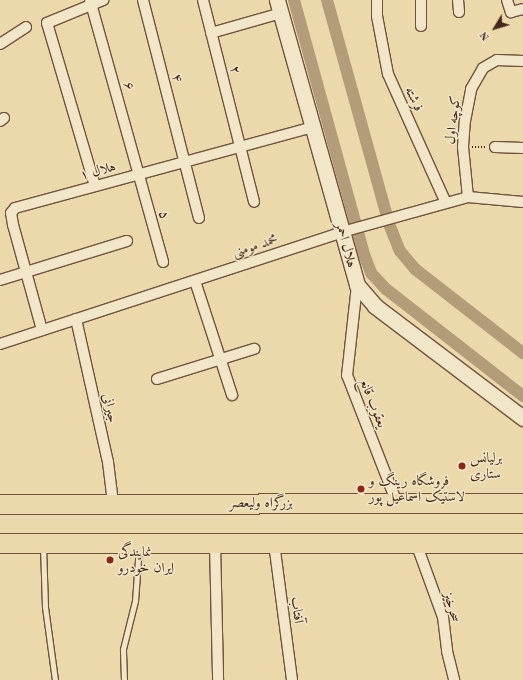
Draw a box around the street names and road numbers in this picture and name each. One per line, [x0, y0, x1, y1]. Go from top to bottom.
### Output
street label: ۲ [226, 64, 244, 76]
street label: ۴ [168, 72, 186, 84]
street label: ۶ [120, 80, 138, 92]
street label: فرشته [401, 84, 427, 114]
street label: کوچه اول [442, 95, 464, 145]
street label: هلال ۱ [78, 158, 118, 184]
street label: ۵ [155, 209, 173, 221]
street label: هلال احمر [332, 220, 360, 270]
street label: محمد مومنی [230, 231, 280, 261]
street label: یعقوب قانع [356, 376, 390, 430]
street label: جیرانی [98, 392, 122, 424]
street label: بزرگراه ولیعصر [229, 495, 293, 511]
street label: سحرخیز [440, 590, 464, 624]
street label: آفتاب [287, 596, 307, 624]

